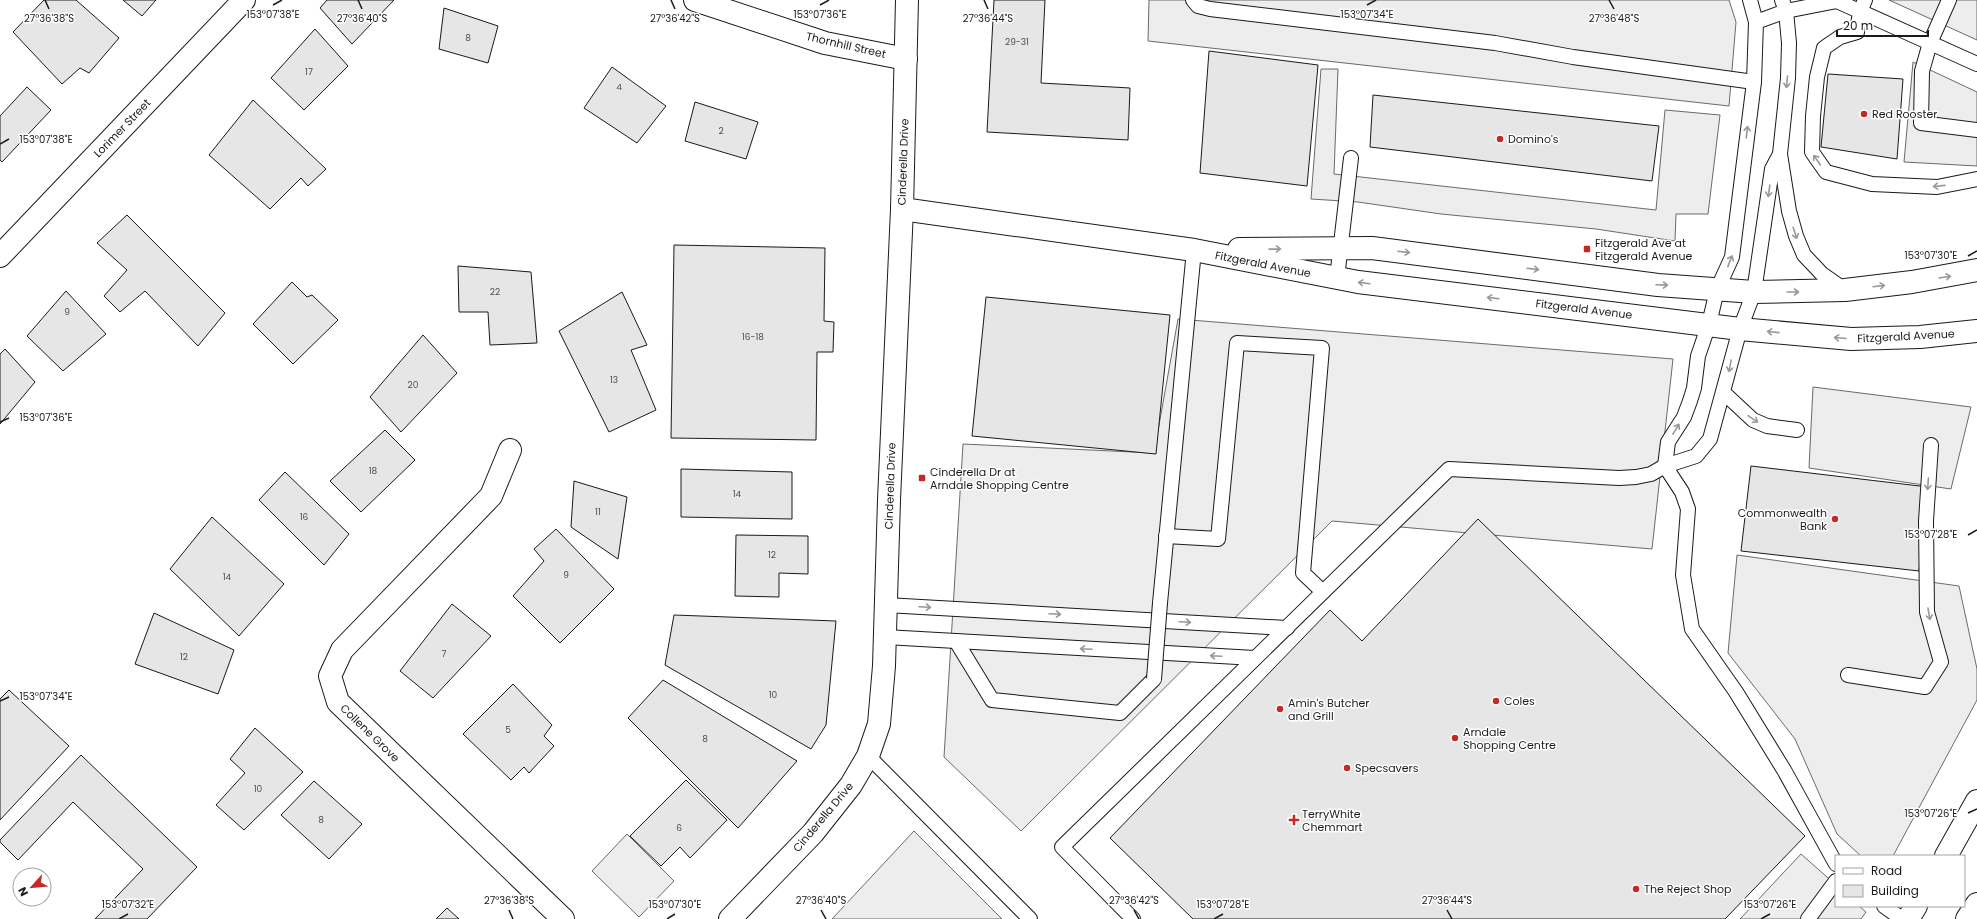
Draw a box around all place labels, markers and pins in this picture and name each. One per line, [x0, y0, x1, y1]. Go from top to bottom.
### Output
place label: Red Rooster [1872, 106, 1937, 122]
marker: Red Rooster [1859, 109, 1869, 119]
place label: Domino's [1508, 131, 1559, 147]
marker: Domino's [1495, 134, 1505, 144]
place label: Fitzgerald Ave at Fitzgerald Avenue [1595, 235, 1693, 264]
marker: Fitzgerald Ave at Fitzgerald Avenue [1582, 244, 1592, 254]
place label: Cinderella Dr at Arndale Shopping Centre [930, 464, 1069, 493]
marker: Cinderella Dr at Arndale Shopping Centre [917, 473, 927, 483]
place label: Commonwealth Bank [1738, 505, 1827, 534]
marker: Commonwealth Bank [1830, 514, 1840, 524]
place label: Coles [1504, 693, 1535, 709]
place label: Amin's Butcher and Grill [1288, 695, 1369, 724]
marker: Coles [1491, 696, 1501, 706]
marker: Amin's Butcher and Grill [1275, 704, 1285, 714]
place label: Arndale Shopping Centre [1463, 724, 1556, 753]
marker: Arndale Shopping Centre [1450, 733, 1460, 743]
place label: Specsavers [1355, 760, 1419, 776]
marker: Specsavers [1342, 763, 1352, 773]
place label: TerryWhite Chemmart [1302, 806, 1363, 835]
marker: TerryWhite Chemmart [1289, 815, 1299, 825]
place label: The Reject Shop [1644, 881, 1731, 897]
marker: The Reject Shop [1631, 884, 1641, 894]

